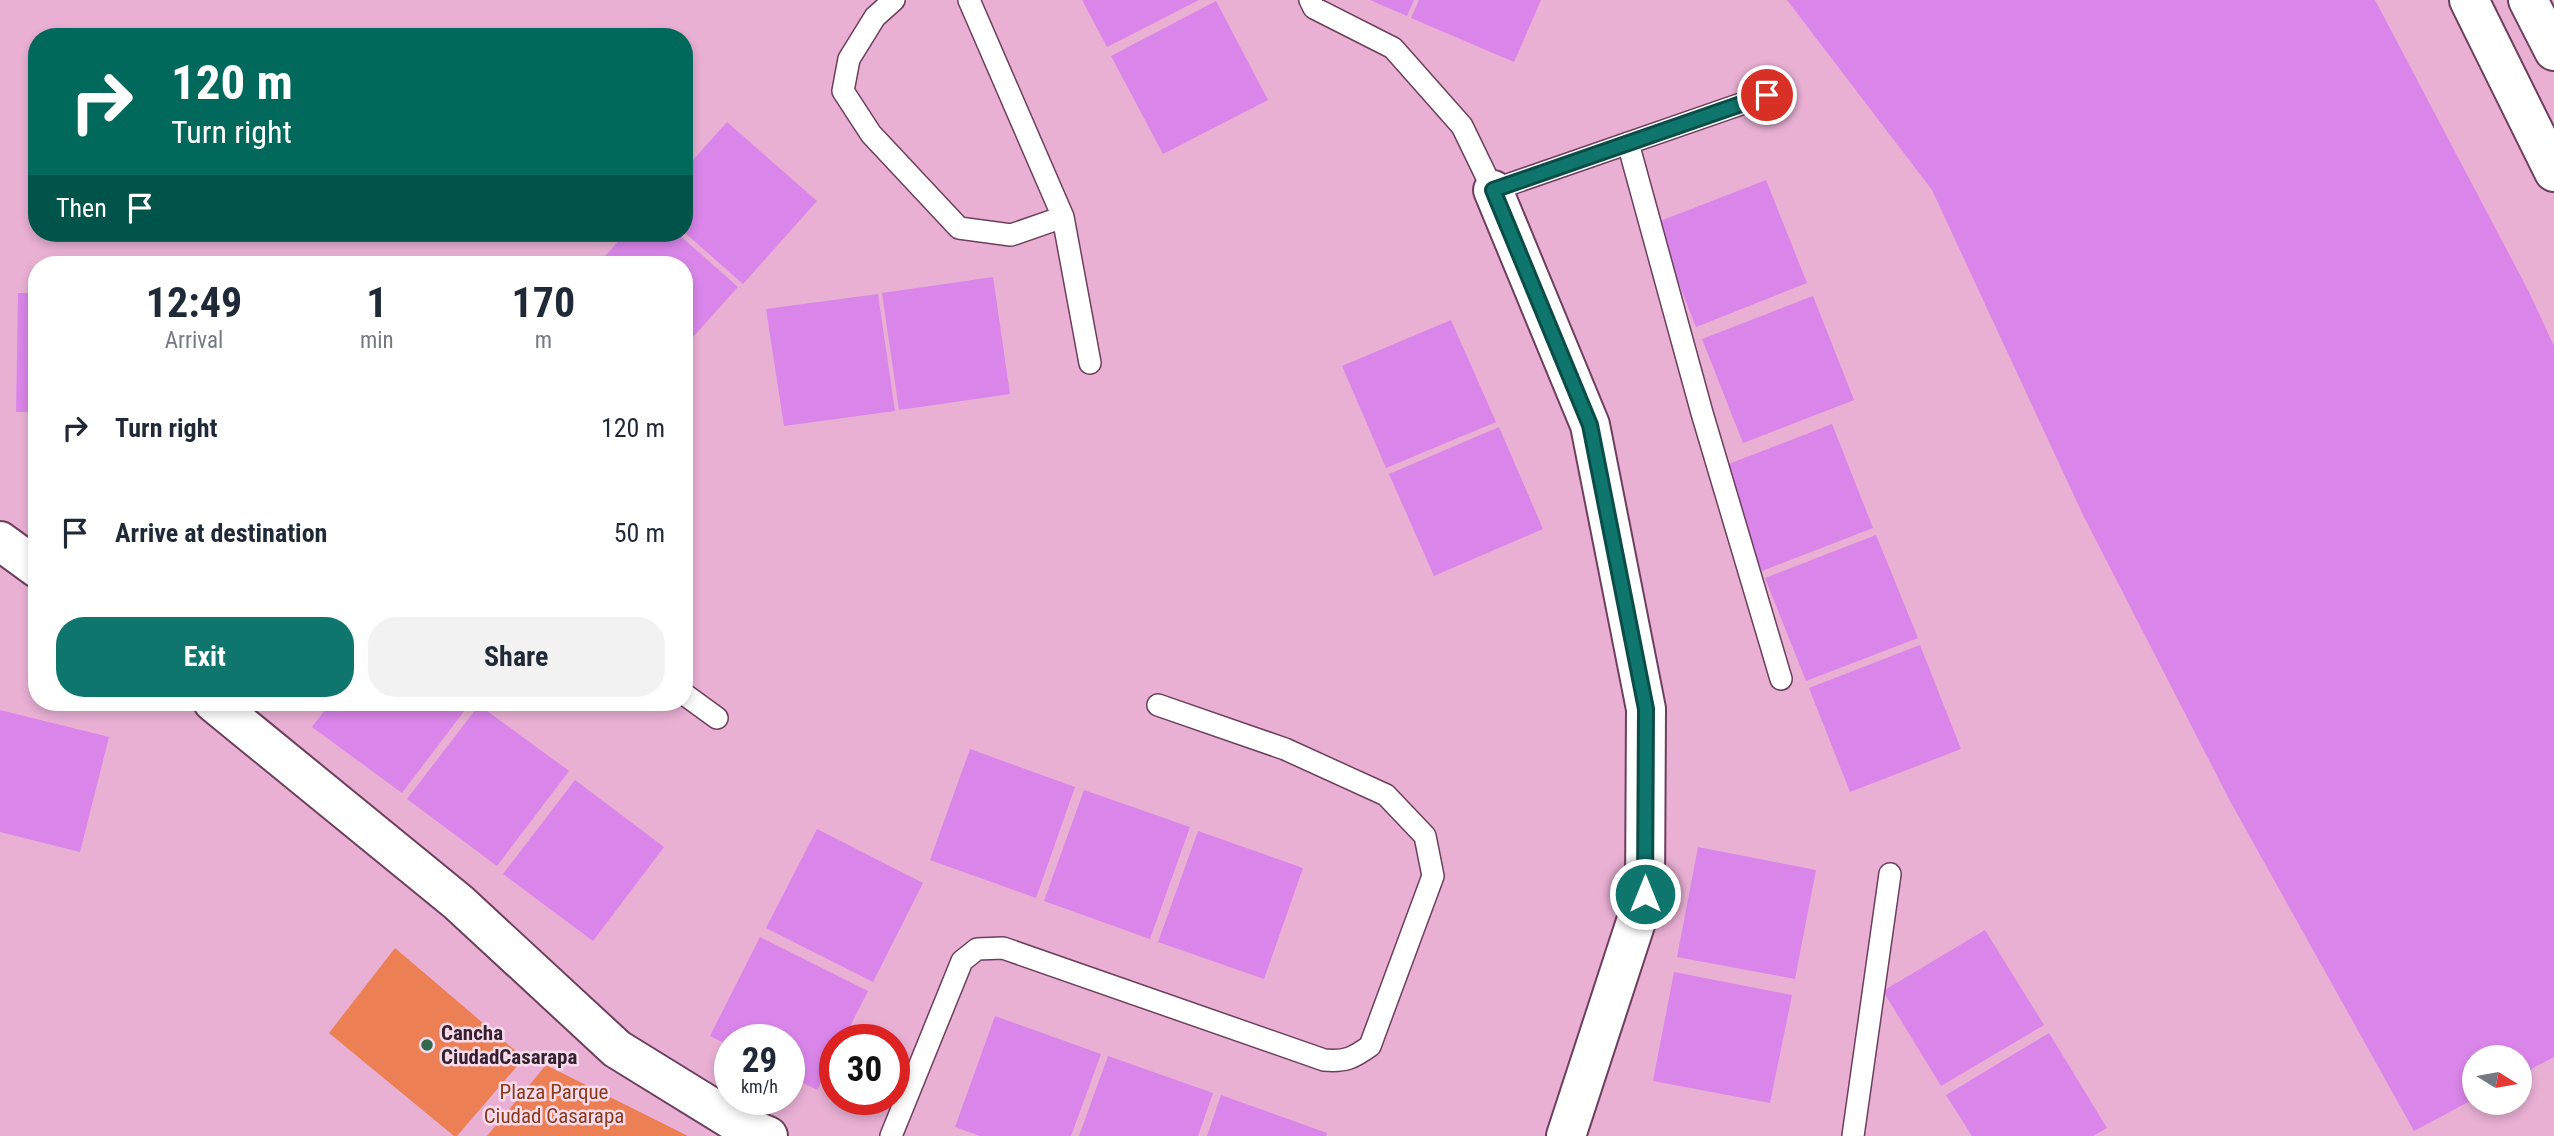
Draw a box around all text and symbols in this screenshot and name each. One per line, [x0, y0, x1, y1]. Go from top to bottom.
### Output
text: 120 m [171, 54, 293, 111]
icon: right [56, 56, 147, 147]
pin [1737, 65, 1797, 125]
icon: arrive [1748, 76, 1786, 114]
text: Turn right [171, 113, 292, 151]
icon: arrive [121, 189, 159, 227]
text: Then [56, 193, 107, 223]
text: 12:49 [146, 278, 242, 327]
text: 1 [366, 278, 387, 327]
text: 170 [511, 278, 575, 327]
text: Arrival [165, 327, 223, 354]
text: min [360, 327, 394, 354]
text: m [535, 327, 552, 354]
icon: right [56, 409, 94, 447]
text: Turn right [115, 413, 217, 443]
text: 120 m [601, 413, 665, 443]
icon: arrive [56, 514, 94, 552]
text: Arrive at destination [115, 518, 327, 548]
text: 50 m [614, 518, 665, 548]
button: Exit [56, 617, 354, 697]
button: Share [368, 617, 665, 697]
position arrow [1608, 857, 1682, 931]
place label: Cancha CiudadCasarapa [441, 1021, 578, 1069]
speed limit sign: 30 [819, 1024, 910, 1115]
marker: Cancha CiudadCasarapa [419, 1037, 435, 1053]
text: 29 [742, 1040, 777, 1081]
north arrow [2462, 1045, 2532, 1115]
map controls [2462, 1045, 2532, 1115]
text: km/h [741, 1076, 778, 1097]
park label: Plaza Parque Ciudad Casarapa [484, 1080, 624, 1128]

